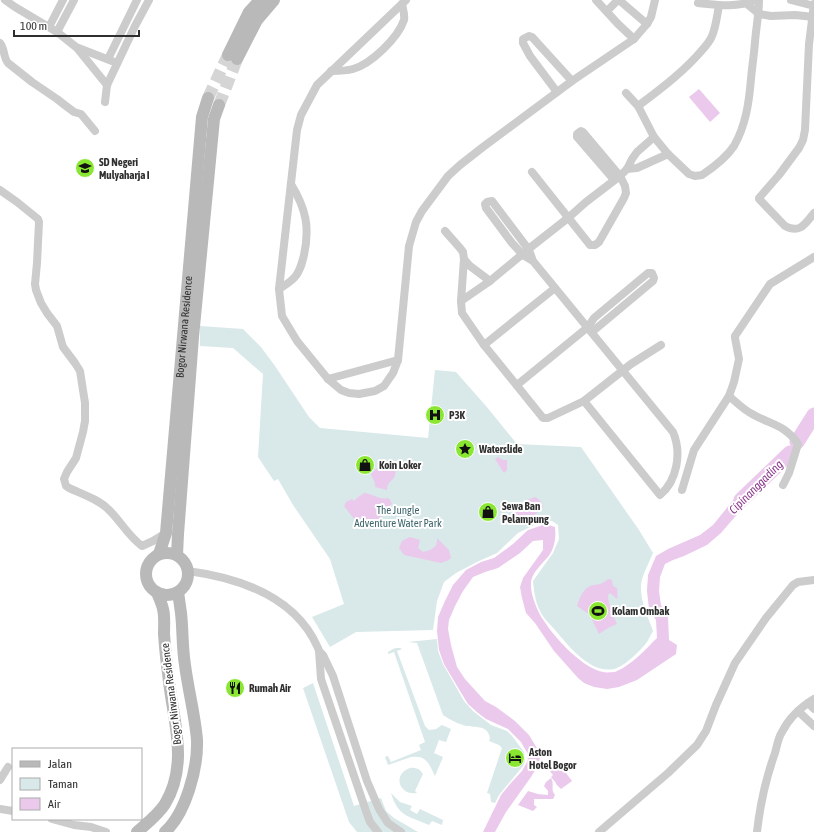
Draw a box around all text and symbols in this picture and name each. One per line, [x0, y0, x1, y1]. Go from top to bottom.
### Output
scale bar [14, 12, 139, 38]
text: 100 m [20, 19, 47, 33]
place label: SD Negeri Mulyaharja I [99, 156, 150, 181]
school or university icon: SD Negeri Mulyaharja I [74, 157, 96, 179]
street label: Bogor Nirwana Residence [173, 275, 194, 378]
hospital icon: P3K [424, 404, 446, 426]
place label: P3K [449, 409, 466, 421]
place icon: Waterslide [454, 438, 476, 460]
place label: Waterslide [478, 443, 523, 455]
shop icon: Koin Loker [354, 454, 376, 476]
water label: Cipinanggading [726, 457, 786, 517]
place label: Koin Loker [379, 459, 422, 471]
place label: Sewa Ban Pelampung [502, 500, 549, 525]
shop icon: Sewa Ban Pelampung [477, 501, 499, 523]
park label: The Jungle Adventure Water Park [354, 504, 442, 529]
sports icon: Kolam Ombak [587, 600, 609, 622]
place label: Kolam Ombak [612, 605, 669, 617]
street label: Bogor Nirwana Residence [159, 643, 183, 745]
restaurant icon: Rumah Air [224, 677, 246, 699]
place label: Rumah Air [249, 682, 292, 694]
place label: Aston Hotel Bogor [528, 746, 577, 771]
hotel icon: Aston Hotel Bogor [504, 747, 526, 769]
legend [12, 748, 142, 820]
text: Jalan [48, 757, 72, 771]
text: Taman [48, 777, 78, 791]
text: Air [48, 797, 61, 811]

